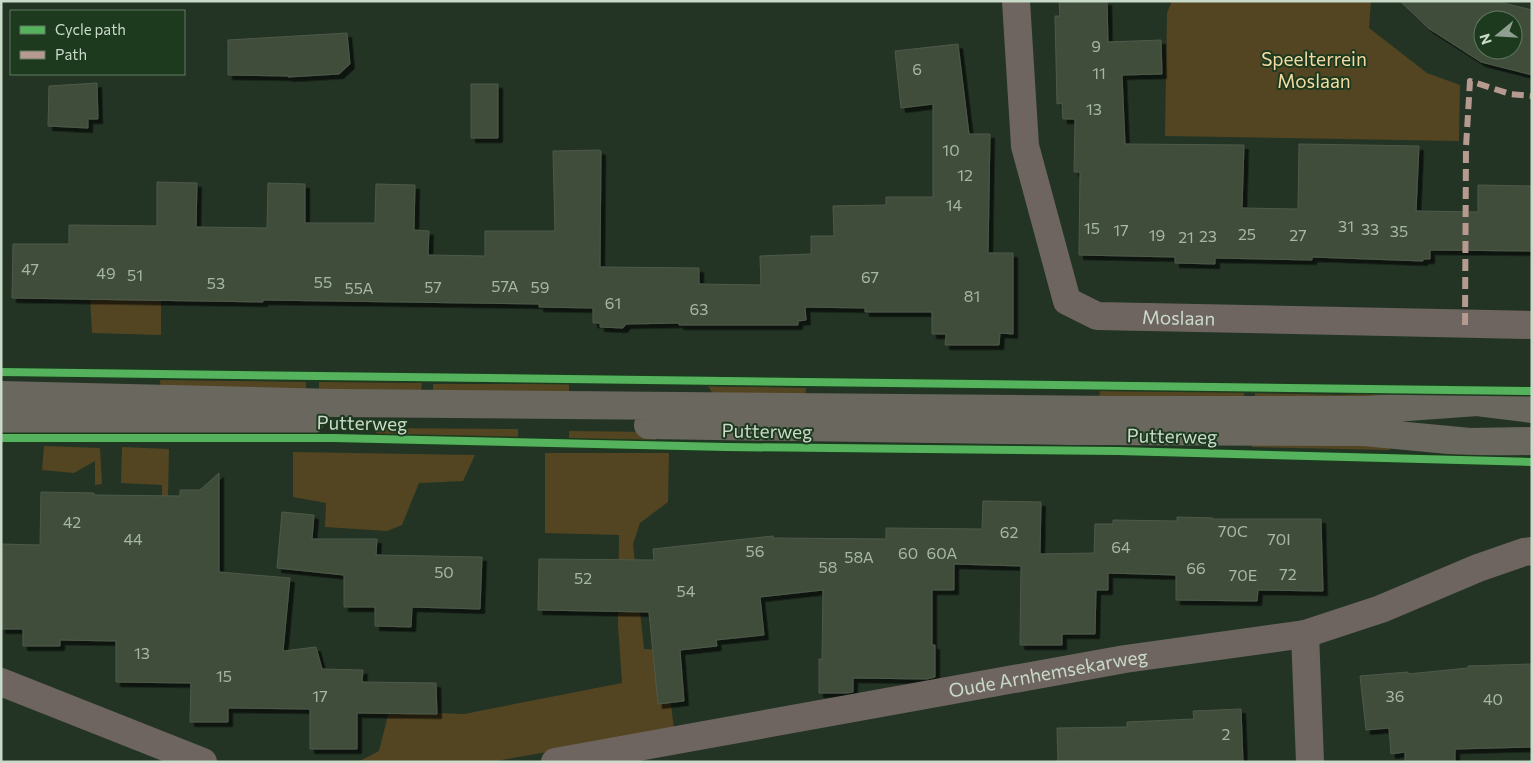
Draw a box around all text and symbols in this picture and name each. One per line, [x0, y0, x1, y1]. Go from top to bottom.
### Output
legend [10, 10, 185, 75]
north arrow [1473, 10, 1523, 60]
text: Cycle path [55, 20, 126, 38]
text: N [1475, 32, 1495, 47]
house number: 9 [1091, 36, 1101, 55]
text: Path [55, 45, 87, 63]
park label: Speelterrein Moslaan [1261, 47, 1367, 92]
house number: 6 [912, 59, 922, 78]
house number: 11 [1092, 63, 1106, 82]
house number: 13 [1086, 99, 1102, 118]
house number: 10 [942, 140, 960, 159]
house number: 12 [957, 165, 973, 184]
house number: 14 [946, 195, 963, 214]
house number: 31 [1338, 216, 1354, 235]
house number: 15 [1084, 218, 1100, 237]
house number: 33 [1361, 219, 1379, 238]
house number: 17 [1113, 220, 1129, 239]
house number: 35 [1390, 221, 1408, 240]
house number: 25 [1238, 224, 1256, 243]
house number: 19 [1149, 225, 1165, 244]
house number: 27 [1289, 225, 1307, 244]
house number: 23 [1199, 226, 1217, 245]
house number: 21 [1178, 227, 1194, 246]
house number: 47 [21, 259, 39, 278]
house number: 49 [96, 263, 116, 282]
house number: 51 [127, 265, 143, 284]
house number: 67 [861, 267, 879, 286]
house number: 55 [314, 272, 332, 291]
house number: 53 [207, 273, 225, 292]
house number: 57A [491, 276, 519, 295]
house number: 57 [424, 277, 442, 296]
house number: 59 [531, 277, 549, 296]
house number: 55A [344, 278, 374, 297]
house number: 81 [964, 286, 980, 305]
house number: 61 [605, 293, 621, 312]
house number: 63 [690, 299, 708, 318]
street label: Moslaan [1142, 305, 1216, 329]
street label: Putterweg [316, 410, 408, 435]
street label: Putterweg [721, 418, 813, 443]
street label: Putterweg [1126, 423, 1218, 448]
house number: 42 [63, 512, 81, 531]
house number: 70C [1218, 521, 1248, 540]
house number: 62 [1000, 522, 1018, 541]
house number: 44 [123, 529, 143, 548]
house number: 70I [1267, 529, 1291, 548]
house number: 64 [1111, 537, 1131, 556]
house number: 56 [746, 541, 764, 560]
house number: 60 [898, 543, 918, 562]
house number: 60A [927, 543, 957, 562]
house number: 58A [844, 547, 874, 566]
house number: 58 [819, 557, 837, 576]
house number: 66 [1186, 558, 1206, 577]
house number: 50 [434, 562, 454, 581]
house number: 72 [1279, 564, 1297, 583]
house number: 70E [1229, 565, 1257, 584]
house number: 52 [574, 568, 592, 587]
house number: 54 [677, 581, 696, 600]
house number: 13 [134, 643, 150, 662]
street label: Oude Arnhemsekarweg [947, 644, 1149, 702]
house number: 15 [216, 666, 232, 685]
house number: 17 [312, 686, 328, 705]
house number: 36 [1386, 686, 1404, 705]
house number: 40 [1483, 689, 1503, 708]
house number: 2 [1222, 724, 1231, 743]

